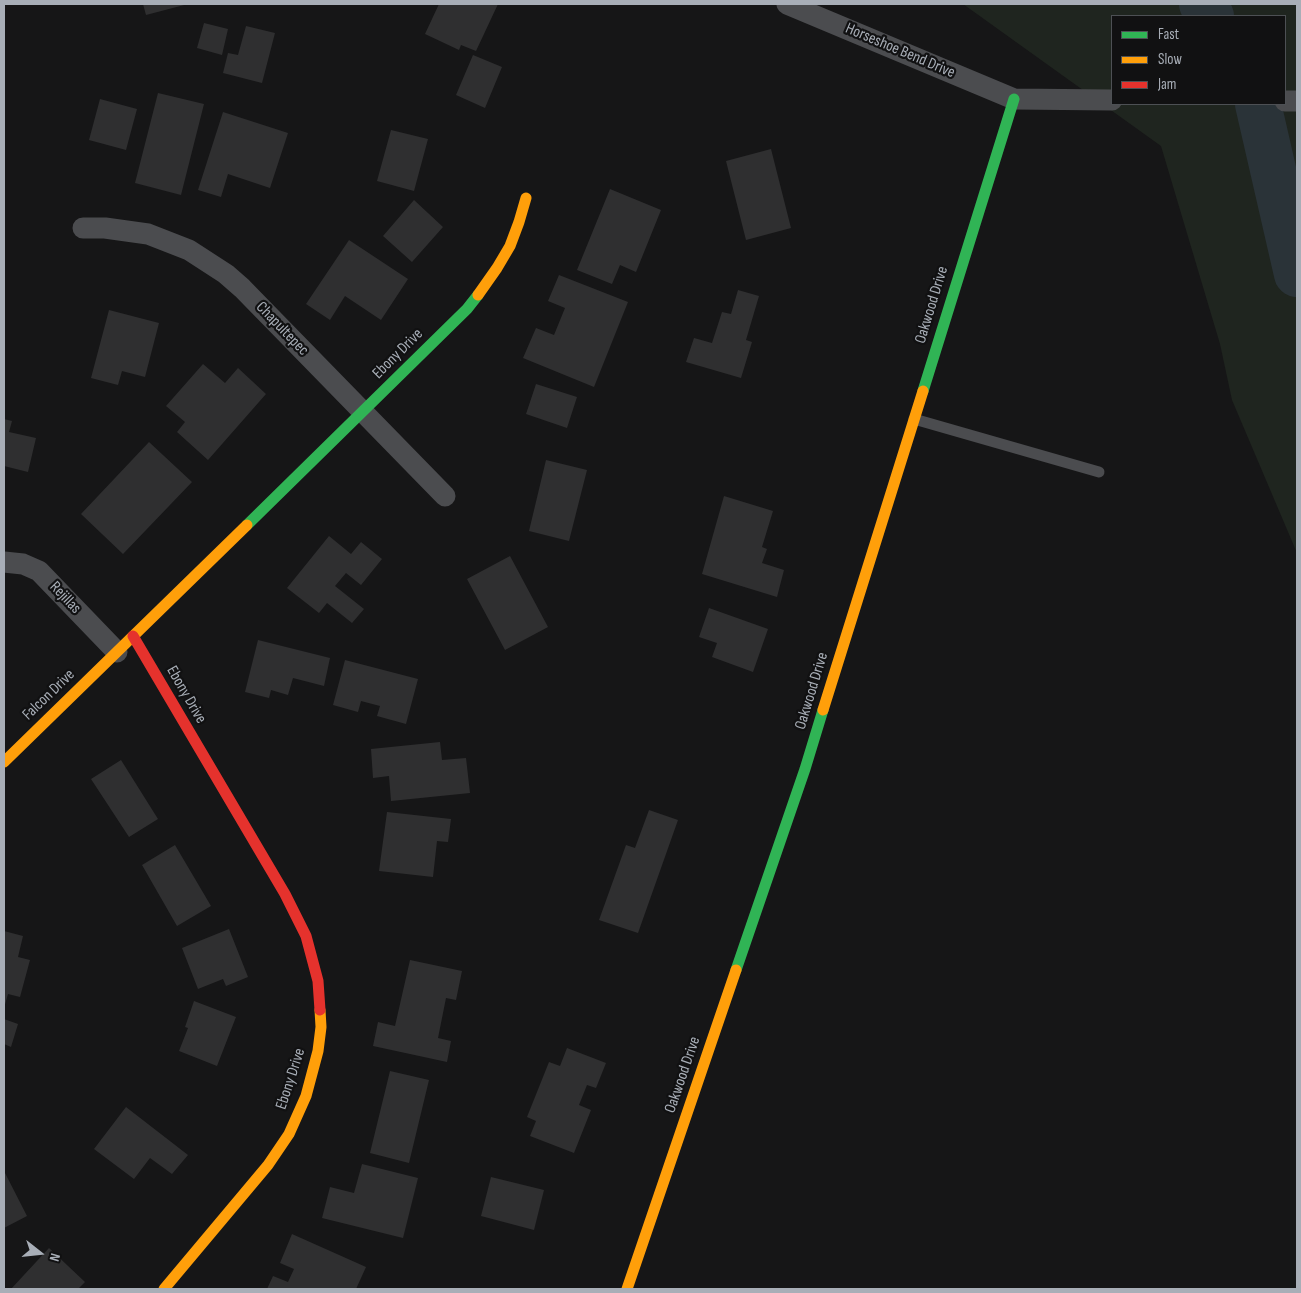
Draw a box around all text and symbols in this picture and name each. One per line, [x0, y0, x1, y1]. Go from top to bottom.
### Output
legend [1111, 15, 1286, 105]
street label: Horseshoe Bend Drive [842, 19, 958, 83]
text: Fast [1158, 25, 1179, 44]
text: Slow [1158, 50, 1182, 69]
text: Jam [1158, 75, 1176, 94]
street label: Oakwood Drive [911, 264, 953, 346]
street label: Chapultepec [252, 298, 312, 360]
street label: Ebony Drive [369, 325, 427, 383]
street label: Rejillas [45, 578, 85, 618]
street label: Oakwood Drive [791, 650, 833, 732]
street label: Ebony Drive [162, 663, 210, 727]
street label: Falcon Drive [19, 665, 79, 725]
street label: Oakwood Drive [661, 1034, 705, 1116]
street label: Ebony Drive [272, 1046, 310, 1112]
north arrow [15, 1228, 65, 1278]
text: N [46, 1251, 64, 1263]

